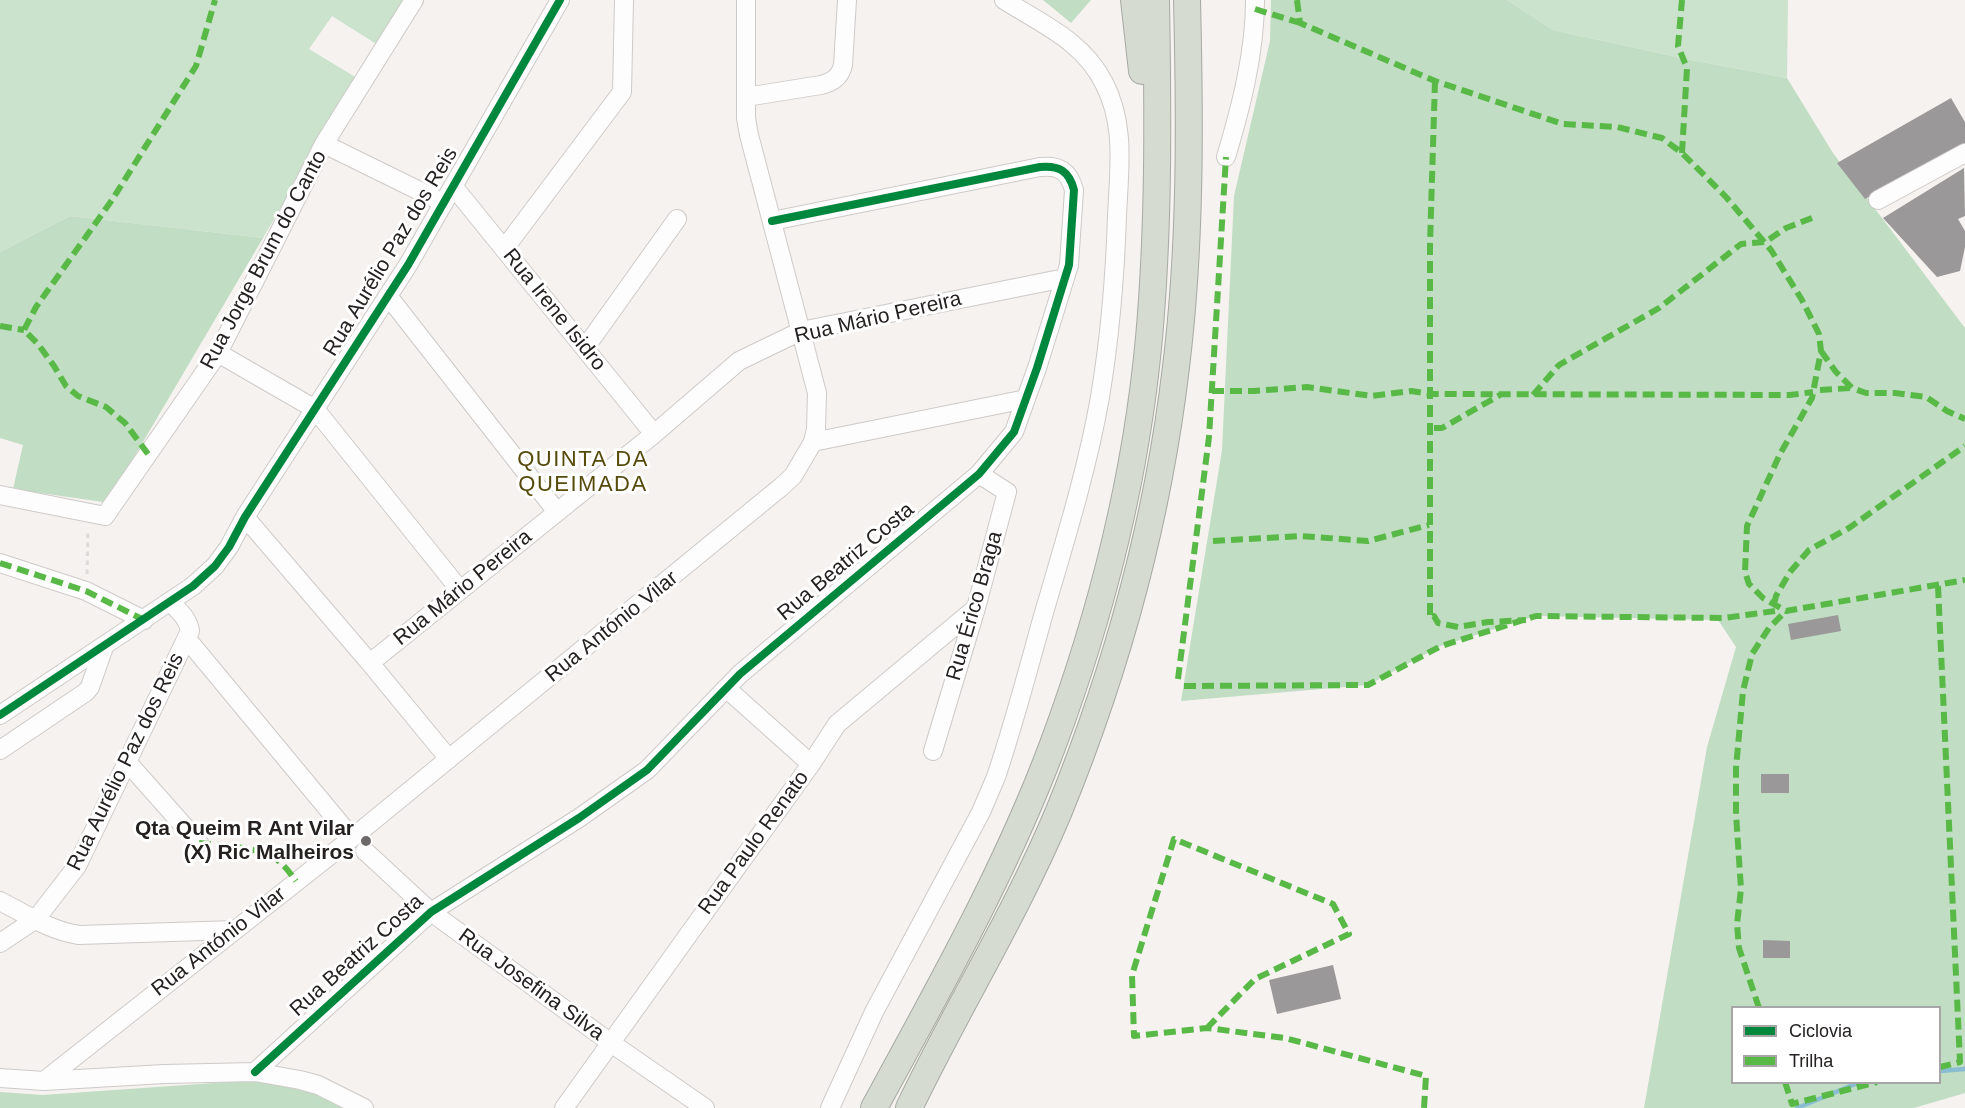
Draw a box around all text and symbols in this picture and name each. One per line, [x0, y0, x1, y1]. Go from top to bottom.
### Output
street label: Rua Aurélio Paz dos Reis [319, 143, 463, 361]
street label: Rua Jorge Brum do Canto [196, 146, 332, 374]
street label: Rua Irene Isidro [497, 244, 611, 376]
street label: Rua Mário Pereira [792, 287, 964, 349]
district label: QUINTA DA QUEIMADA [517, 447, 649, 499]
street label: Rua Beatriz Costa [773, 498, 919, 626]
street label: Rua Mário Pereira [389, 525, 537, 651]
street label: Rua Érico Braga [942, 528, 1008, 684]
street label: Rua António Vilar [541, 566, 683, 688]
street label: Rua Aurélio Paz dos Reis [62, 649, 190, 875]
street label: Rua Paulo Renato [693, 766, 815, 920]
place label: Qta Queim R Ant Vilar (X) Ric Malheiros [135, 816, 354, 866]
marker: Qta Queim R Ant Vilar (X) Ric Malheiros [359, 834, 373, 848]
street label: Rua António Vilar [147, 882, 291, 1002]
street label: Rua Beatriz Costa [285, 890, 429, 1022]
street label: Rua Josefina Silva [453, 924, 609, 1046]
legend [1731, 1006, 1941, 1084]
text: Ciclovia [1789, 1021, 1852, 1041]
text: Trilha [1789, 1051, 1833, 1071]

